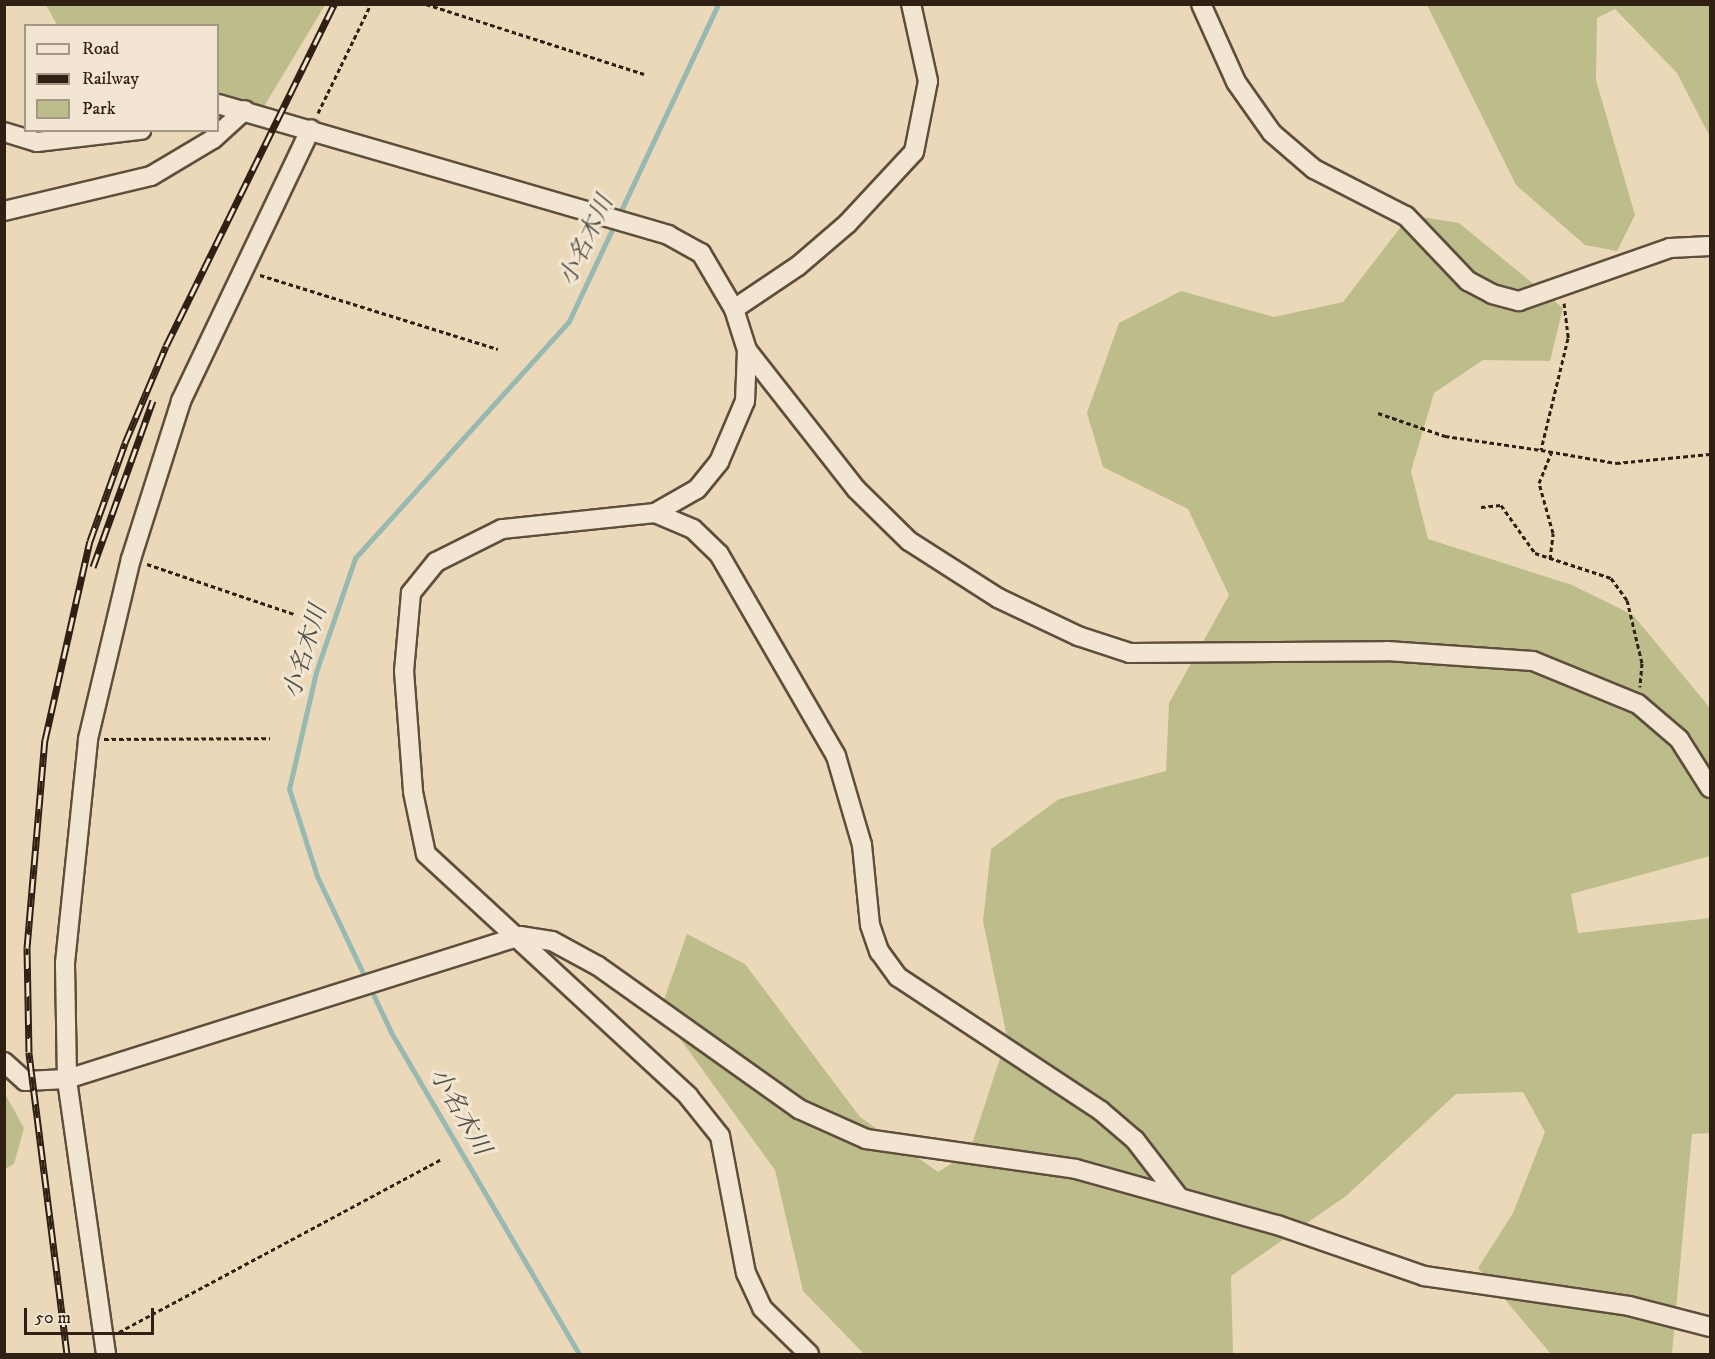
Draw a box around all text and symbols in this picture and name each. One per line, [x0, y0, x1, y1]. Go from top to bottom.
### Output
legend [24, 24, 219, 132]
text: Road [82, 38, 119, 60]
text: Railway [82, 68, 139, 90]
text: Park [82, 98, 116, 120]
water label: 小名木川 [554, 191, 620, 291]
water label: 小名木川 [278, 602, 334, 702]
water label: 小名木川 [423, 1063, 495, 1161]
scale bar [27, 1296, 158, 1334]
text: 50 m [35, 1307, 71, 1329]

